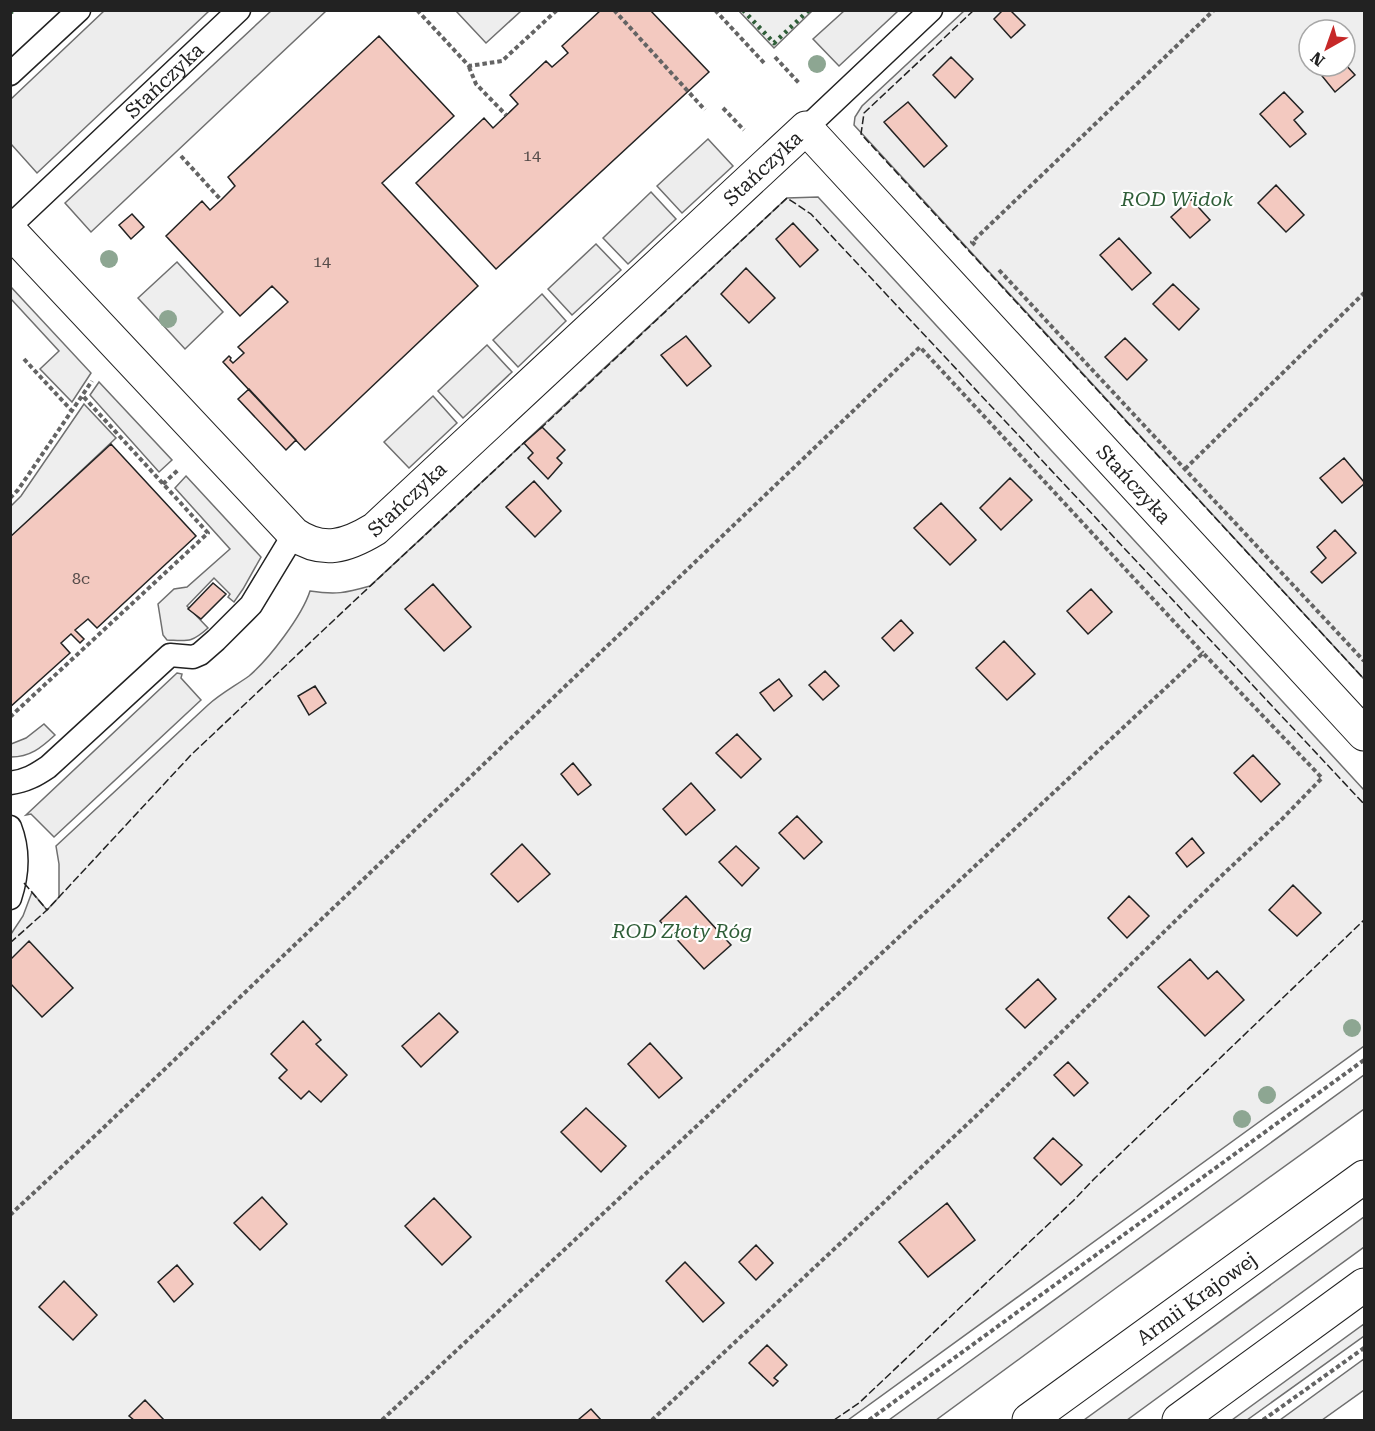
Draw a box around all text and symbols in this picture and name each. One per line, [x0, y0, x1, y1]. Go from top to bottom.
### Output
north arrow [1297, 18, 1357, 78]
street label: Stańczyka [120, 38, 209, 123]
text: N [1307, 48, 1329, 70]
street label: Stańczyka [718, 126, 807, 211]
house number: 14 [523, 146, 541, 165]
park label: ROD Widok [1120, 187, 1233, 211]
house number: 14 [313, 252, 331, 271]
street label: Stańczyka [1092, 440, 1176, 529]
street label: Stańczyka [363, 457, 451, 542]
house number: 8c [72, 569, 90, 588]
park label: ROD Złoty Róg [611, 919, 752, 943]
street label: Armii Krajowej [1132, 1247, 1261, 1350]

